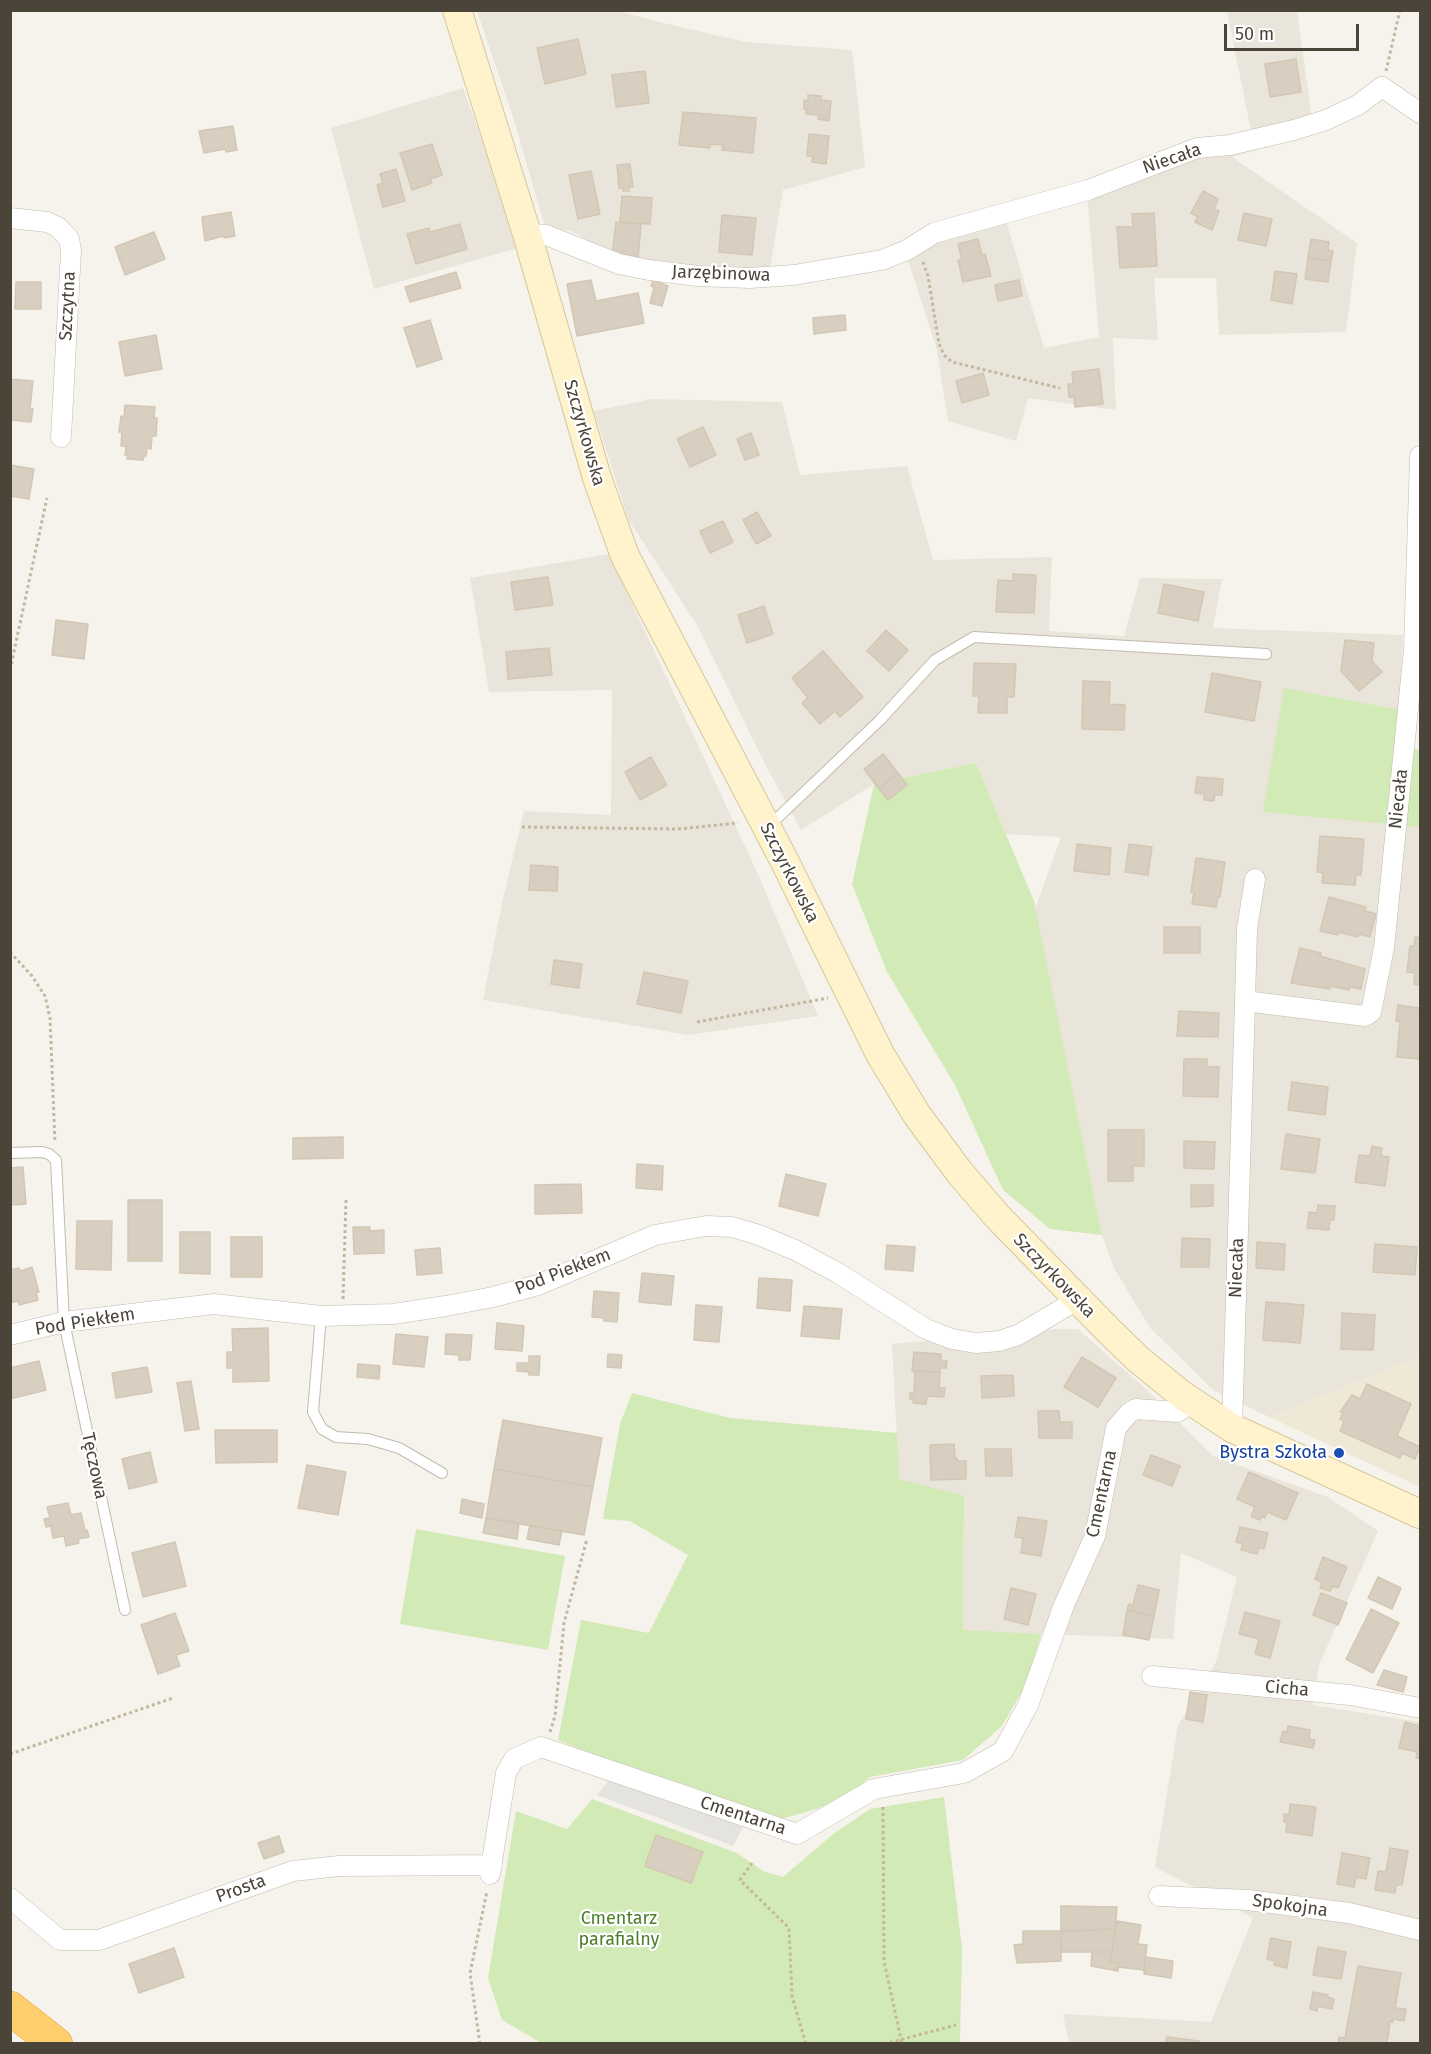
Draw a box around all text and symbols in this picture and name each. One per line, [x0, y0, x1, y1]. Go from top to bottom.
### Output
scale bar [1227, 12, 1362, 50]
text: 50 m [1235, 23, 1274, 45]
street label: Niecała [1140, 139, 1204, 179]
street label: Jarzębinowa [671, 261, 771, 287]
street label: Szczytna [55, 271, 81, 341]
street label: Szczyrkowska [559, 378, 609, 488]
street label: Niecała [1385, 768, 1413, 830]
street label: Szczyrkowska [755, 819, 823, 927]
street label: Szczyrkowska [1008, 1229, 1100, 1323]
street label: Niecała [1225, 1237, 1249, 1299]
street label: Pod Piekłem [512, 1244, 614, 1300]
street label: Pod Piekłem [33, 1303, 137, 1341]
street label: Tęczowa [76, 1431, 112, 1501]
place label: Bystra Szkoła [1219, 1442, 1327, 1464]
marker: Bystra Szkoła [1332, 1446, 1346, 1460]
street label: Cmentarna [1082, 1448, 1122, 1540]
street label: Cicha [1264, 1676, 1310, 1702]
street label: Cmentarna [697, 1792, 789, 1840]
street label: Prosta [213, 1870, 269, 1908]
street label: Spokojna [1251, 1890, 1329, 1922]
park label: Cmentarz parafialny [579, 1908, 659, 1950]

